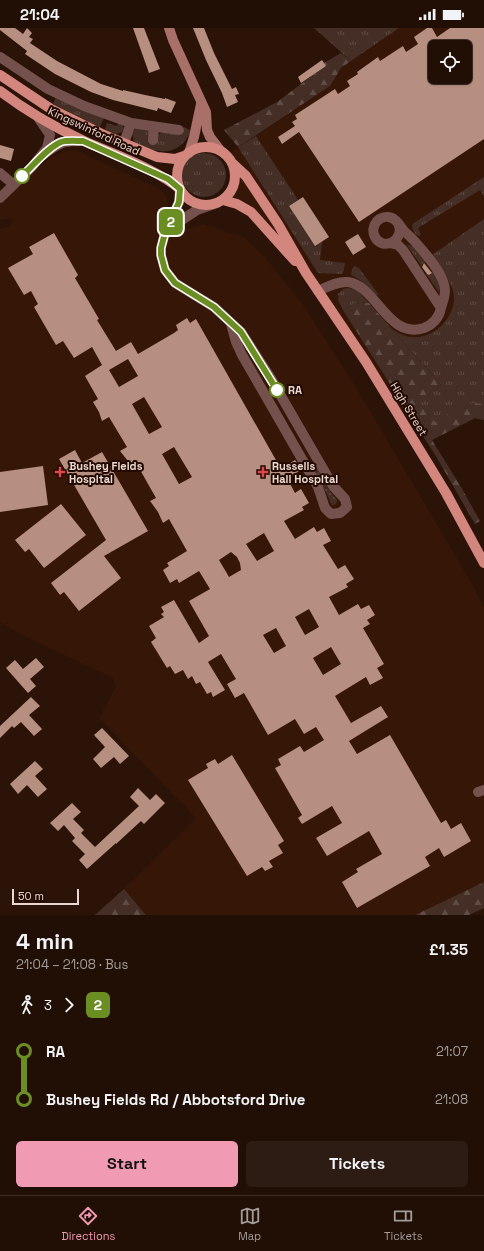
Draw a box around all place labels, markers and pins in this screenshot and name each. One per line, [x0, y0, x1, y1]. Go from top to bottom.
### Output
unlabelled marker [14, 168, 30, 184]
marker: RA [269, 382, 285, 398]
place label: RA [288, 383, 302, 397]
place label: Bushey Fields Hospital [69, 459, 143, 486]
place label: Russells Hall Hospital [272, 459, 338, 486]
marker: Bushey Fields Hospital [54, 466, 66, 478]
marker: Russells Hall Hospital [257, 466, 269, 478]

